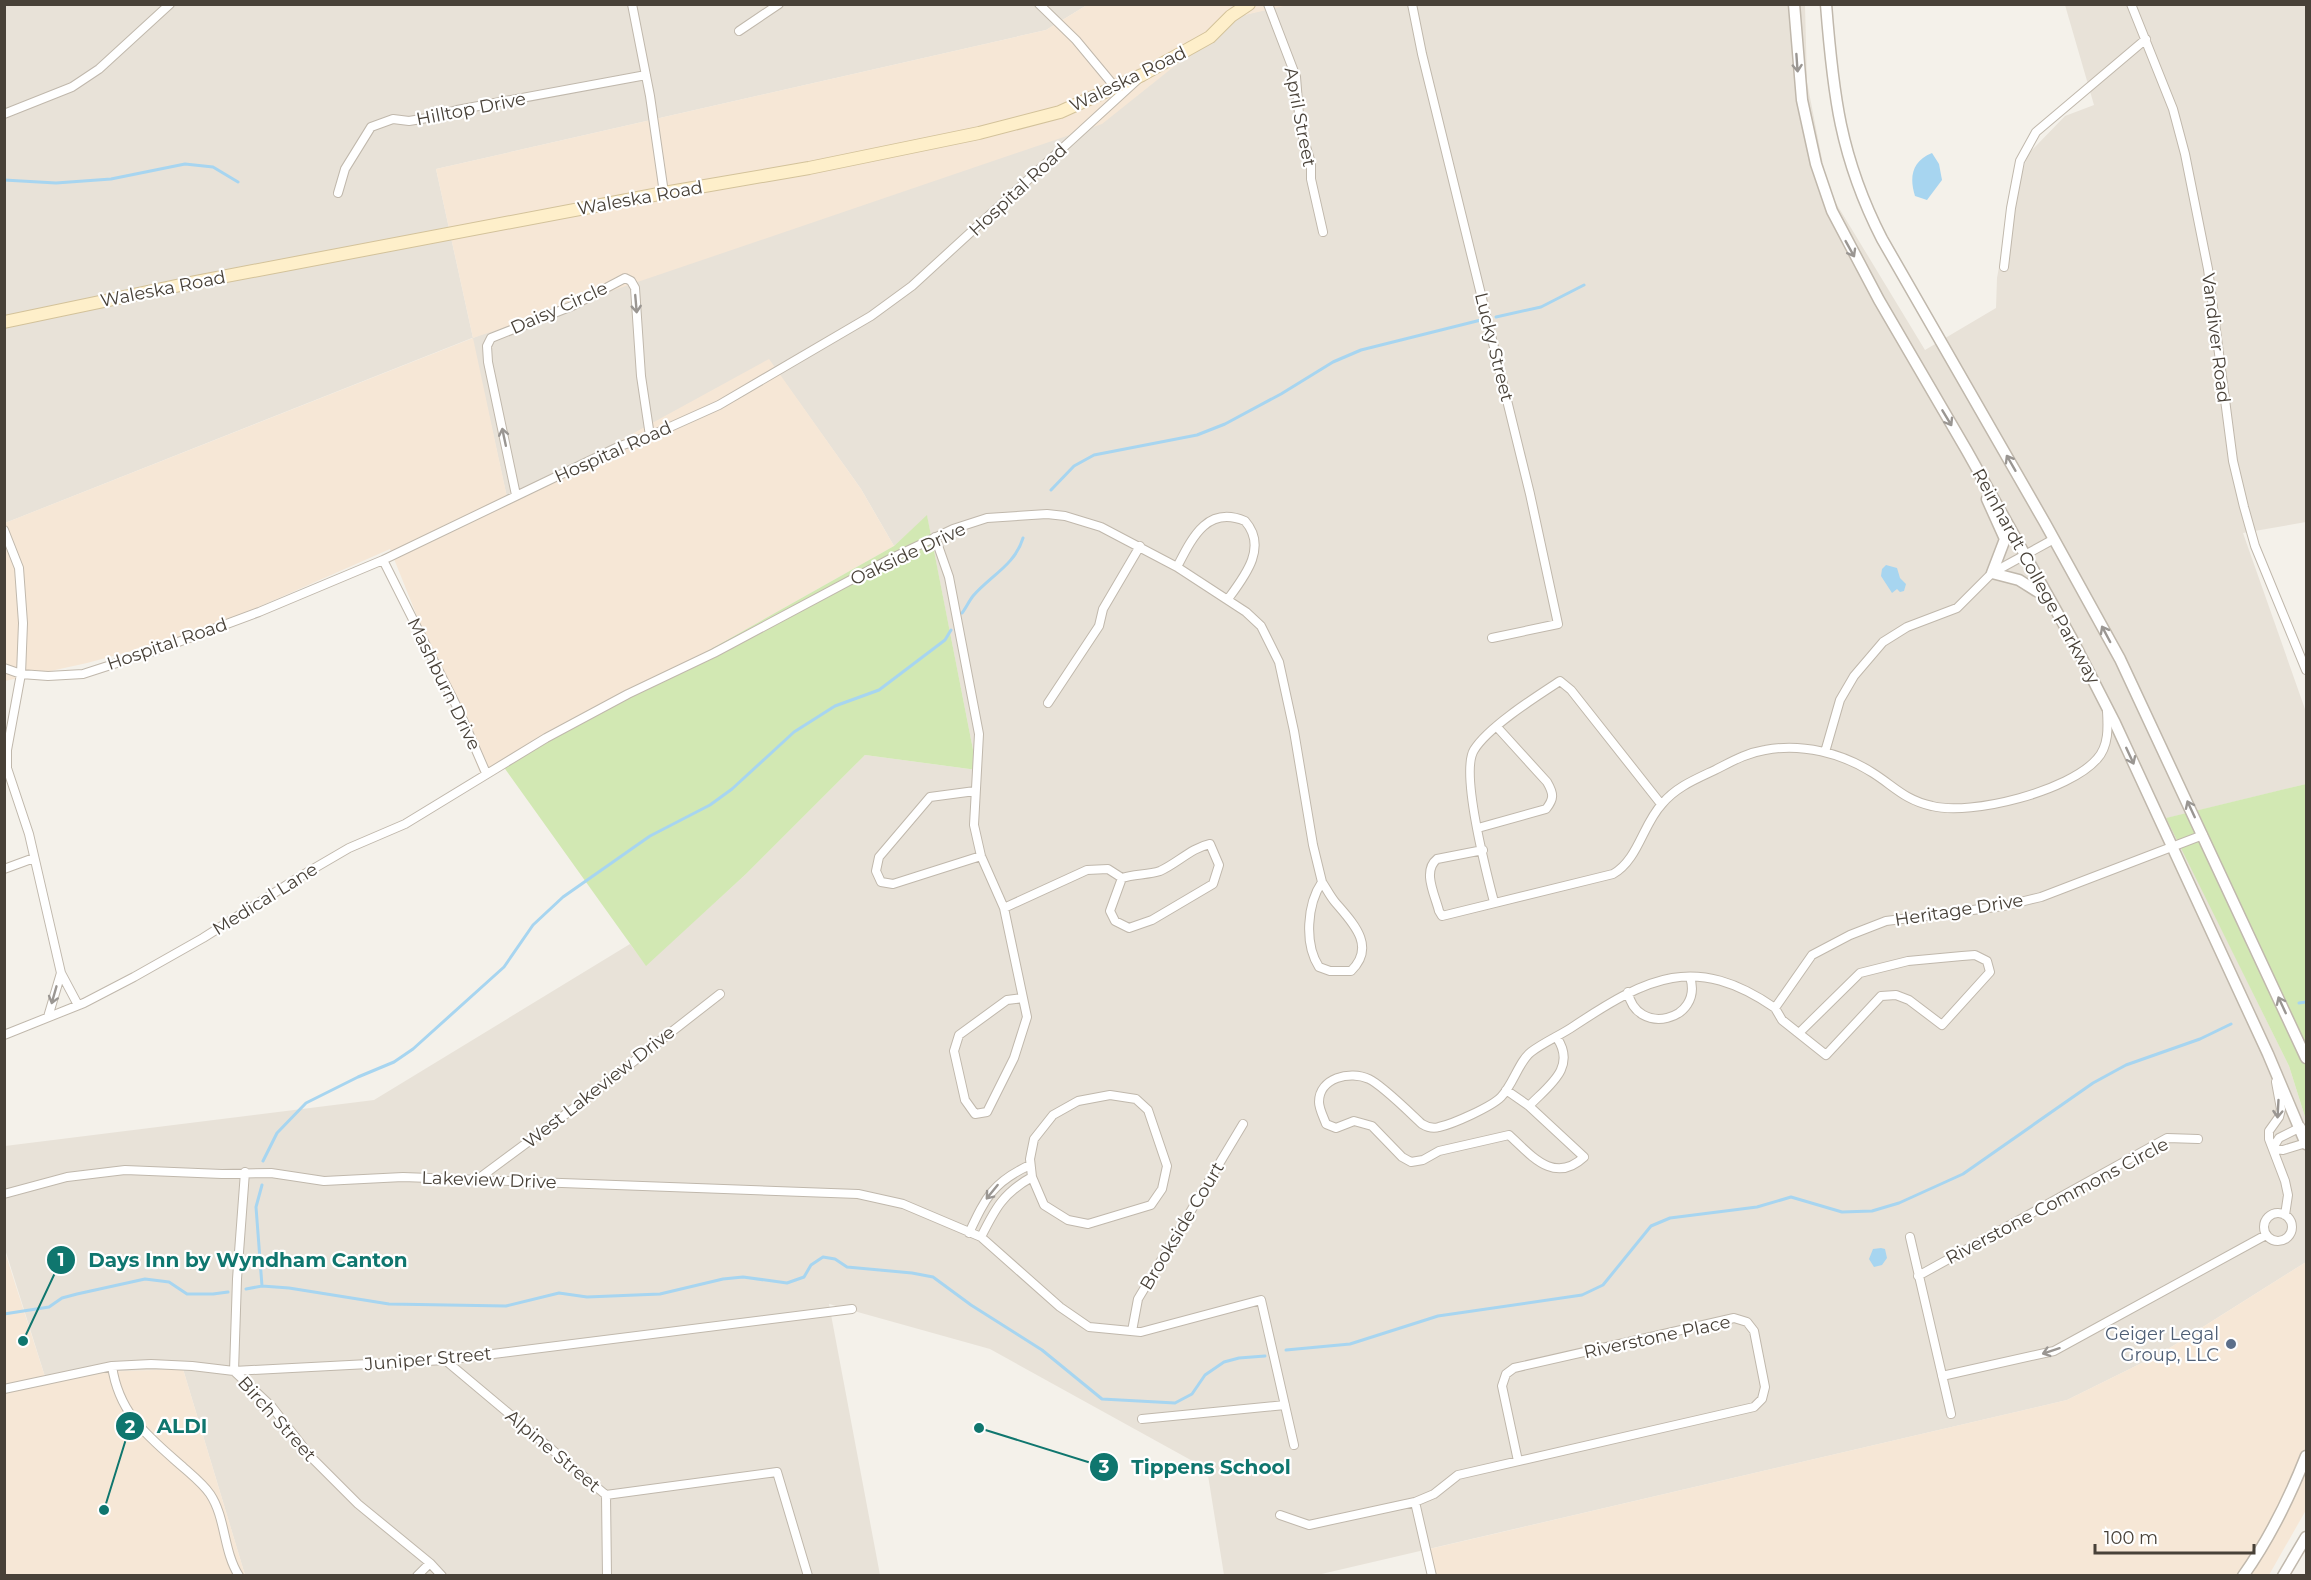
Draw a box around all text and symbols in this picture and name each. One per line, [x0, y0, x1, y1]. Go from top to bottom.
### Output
street label: Waleska Road [1066, 41, 1190, 117]
one-way arrow [1792, 52, 1803, 72]
street label: April Street [1280, 65, 1320, 169]
street label: Hilltop Drive [414, 88, 528, 130]
street label: Hospital Road [964, 139, 1072, 241]
street label: Waleska Road [576, 176, 704, 220]
one-way arrow [1844, 240, 1856, 257]
street label: Waleska Road [99, 266, 227, 312]
street label: Vandiver Road [2197, 272, 2235, 404]
street label: Daisy Circle [507, 277, 611, 339]
street label: Lucky Street [1470, 290, 1518, 404]
one-way arrow [631, 293, 642, 313]
one-way arrow [1942, 409, 1954, 426]
street label: Hospital Road [551, 416, 675, 488]
one-way arrow [498, 428, 509, 448]
one-way arrow [2005, 455, 2017, 472]
street label: Reinhardt College Parkway [1967, 464, 2105, 688]
street label: Oakside Drive [847, 518, 969, 590]
street label: Hospital Road [104, 613, 230, 675]
street label: Mashburn Drive [403, 614, 486, 754]
one-way arrow [2100, 625, 2111, 643]
one-way arrow [2124, 746, 2136, 764]
one-way arrow [2184, 801, 2196, 819]
street label: Medical Lane [208, 858, 322, 940]
street label: Heritage Drive [1893, 889, 2025, 931]
one-way arrow [48, 985, 59, 1004]
one-way arrow [2276, 996, 2287, 1015]
street label: West Lakeview Drive [519, 1021, 679, 1153]
one-way arrow [2273, 1099, 2284, 1118]
street label: Riverstone Commons Circle [1942, 1133, 2172, 1269]
street label: Brookside Court [1135, 1158, 1229, 1294]
street label: Lakeview Drive [421, 1167, 557, 1193]
one-way arrow [986, 1183, 999, 1199]
callout: Days Inn by Wyndham Canton [46, 1241, 419, 1279]
text: Days Inn by Wyndham Canton [88, 1248, 408, 1272]
text: 1 [57, 1249, 65, 1271]
street label: Riverstone Place [1582, 1311, 1732, 1363]
place label: Geiger Legal Group, LLC [2105, 1323, 2219, 1366]
marker: Geiger Legal Group, LLC [2224, 1337, 2238, 1351]
street label: Juniper Street [363, 1342, 492, 1376]
one-way arrow [2043, 1346, 2061, 1357]
street label: Birch Street [233, 1372, 321, 1466]
street label: Alpine Street [501, 1405, 605, 1497]
callout: ALDI [115, 1407, 219, 1445]
text: ALDI [156, 1414, 207, 1438]
text: 2 [125, 1416, 136, 1438]
callout: Tippens School [1089, 1448, 1303, 1486]
text: Tippens School [1131, 1455, 1291, 1479]
text: 3 [1098, 1456, 1110, 1478]
scale bar [2095, 1517, 2254, 1555]
text: 100 m [2104, 1527, 2158, 1549]

